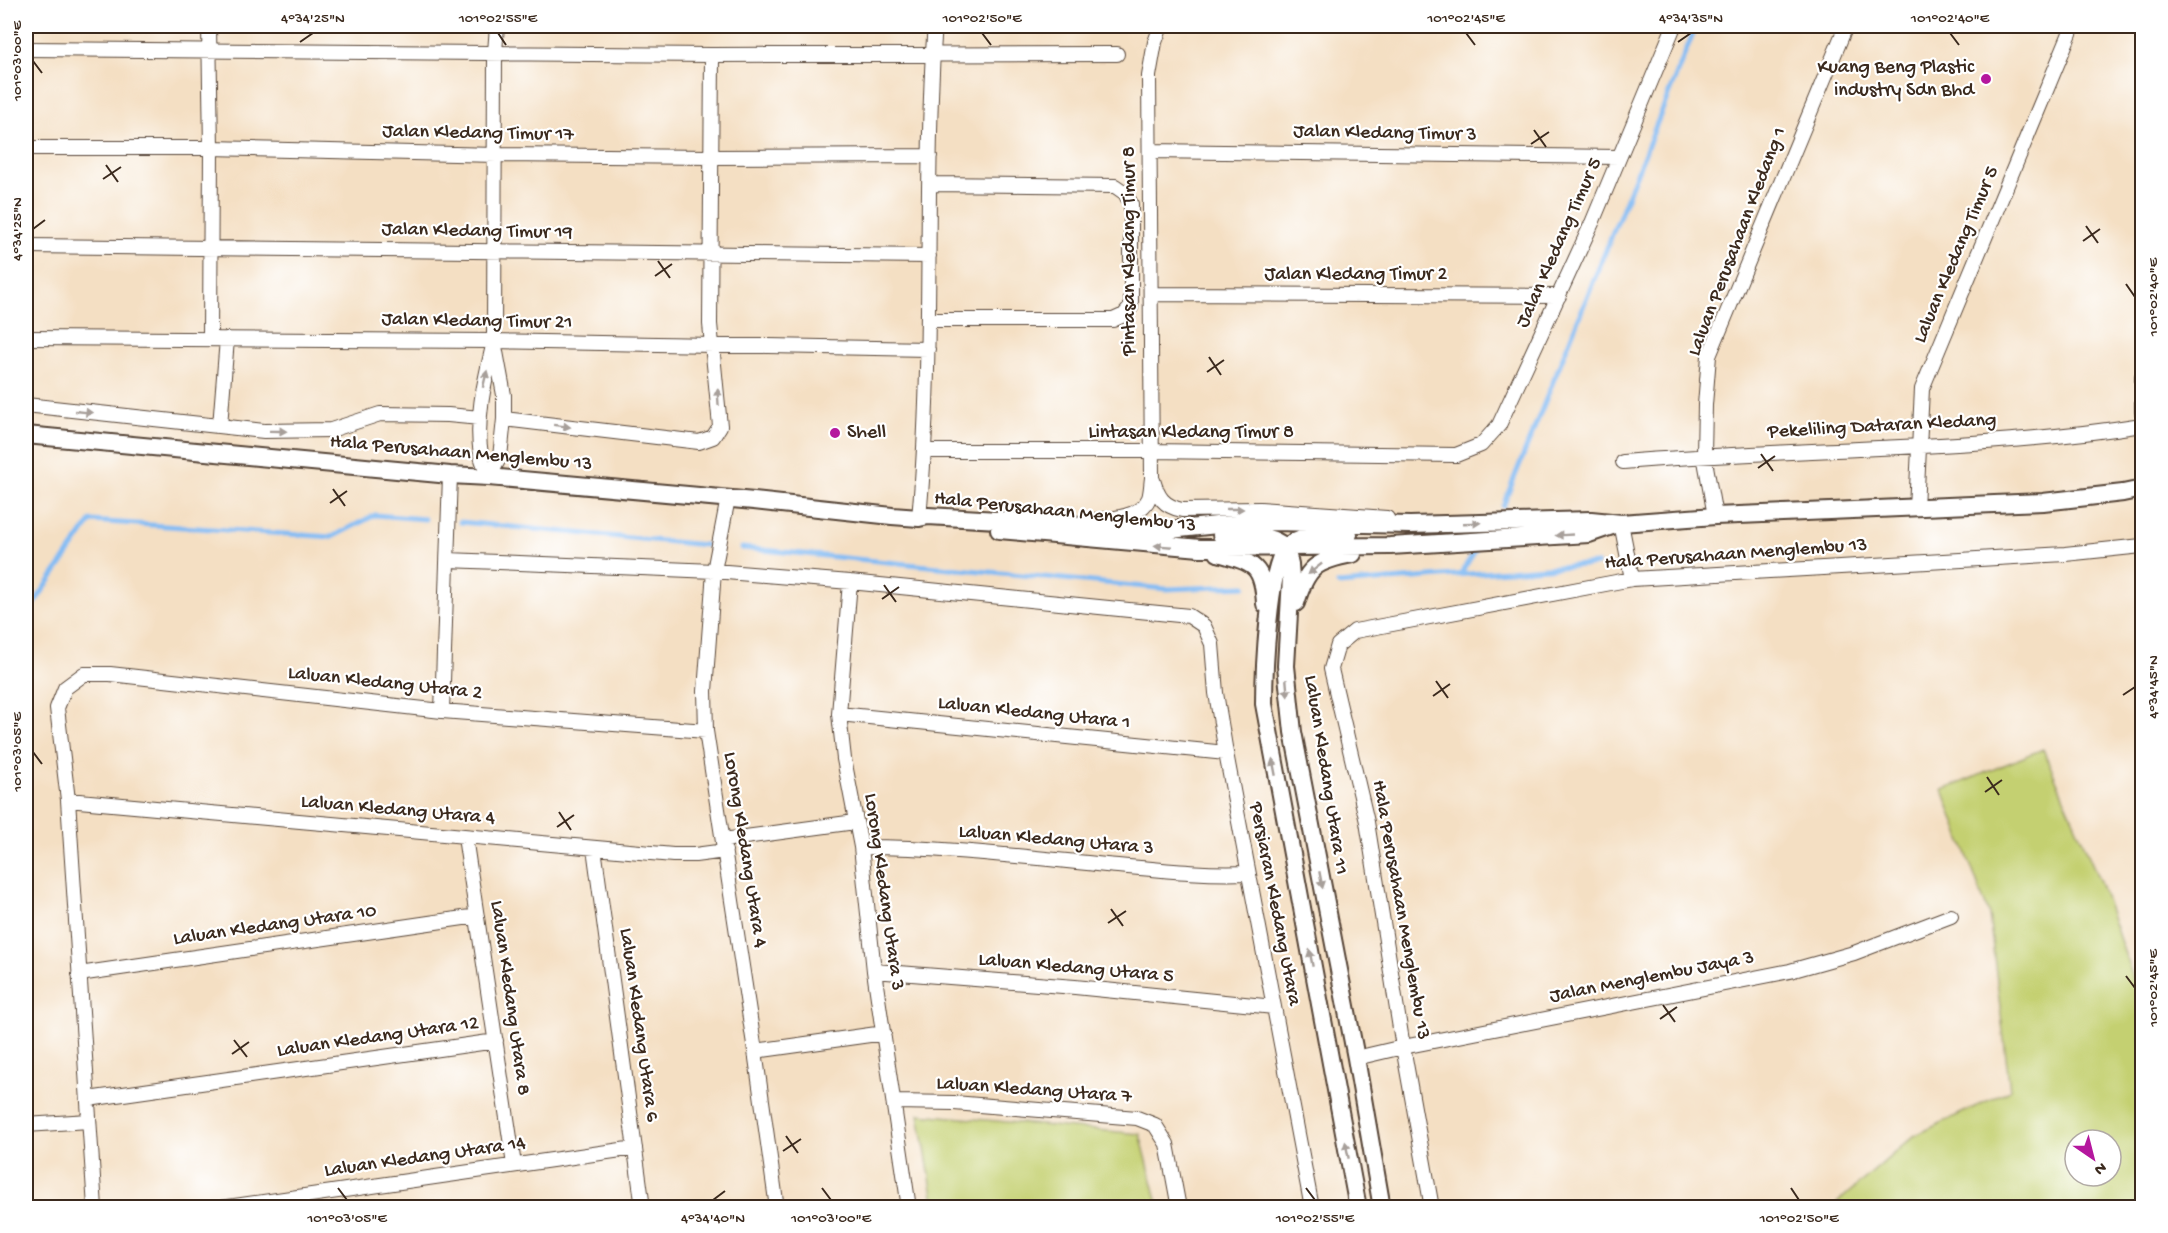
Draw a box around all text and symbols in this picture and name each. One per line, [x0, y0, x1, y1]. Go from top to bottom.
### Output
text: 4°34'25"N [281, 10, 345, 28]
text: 101°02'55"E [458, 10, 538, 28]
text: 101°02'50"E [941, 10, 1022, 28]
text: 101°02'45"E [1426, 10, 1505, 28]
text: 4°34'35"N [1659, 10, 1723, 28]
text: 101°02'40"E [1910, 10, 1990, 28]
text: 101°03'00"E [9, 20, 27, 102]
place label: Kuang Beng Plastic industry Sdn Bhd [1818, 57, 1976, 103]
marker: Kuang Beng Plastic industry Sdn Bhd [1979, 72, 1993, 86]
street label: Jalan Kledang Timur 17 [382, 121, 575, 147]
street label: Jalan Kledang Timur 3 [1293, 121, 1477, 147]
street label: Laluan Perusahaan Kledang 1 [1684, 124, 1792, 360]
street label: Pintasan Kledang Timur 8 [1119, 146, 1142, 357]
street label: Jalan Kledang Timur 5 [1512, 154, 1608, 332]
street label: Laluan Kledang Timur 5 [1909, 163, 2005, 347]
text: 4°34'25"N [9, 197, 27, 261]
street label: Jalan Kledang Timur 19 [381, 219, 573, 245]
text: 101°02'40"E [2145, 257, 2163, 337]
street label: Jalan Kledang Timur 2 [1265, 264, 1448, 287]
street label: Jalan Kledang Timur 21 [381, 309, 573, 335]
one-way arrow [481, 369, 490, 387]
one-way arrow [713, 387, 722, 406]
one-way arrow [74, 407, 93, 416]
street label: Pekeliling Dataran Kledang [1766, 410, 1997, 445]
one-way arrow [553, 421, 572, 431]
place label: Shell [847, 422, 886, 445]
street label: Lintasan Kledang Timur 8 [1088, 422, 1294, 445]
one-way arrow [268, 426, 287, 436]
marker: Shell [828, 426, 842, 440]
street label: Hala Perusahaan Menglembu 13 [329, 431, 593, 477]
street label: Hala Perusahaan Menglembu 13 [933, 488, 1197, 538]
one-way arrow [1225, 504, 1244, 514]
one-way arrow [1463, 519, 1482, 528]
one-way arrow [1554, 530, 1573, 539]
street label: Hala Perusahaan Menglembu 13 [1604, 534, 1868, 576]
one-way arrow [1154, 541, 1173, 550]
one-way arrow [1307, 562, 1323, 575]
text: 4°34'45"N [2145, 655, 2163, 719]
street label: Laluan Kledang Utara 2 [287, 662, 483, 706]
street label: Laluan Kledang Utara 11 [1298, 674, 1352, 876]
one-way arrow [1283, 678, 1292, 697]
street label: Laluan Kledang Utara 1 [937, 692, 1131, 736]
text: 101°03'05"E [9, 712, 27, 793]
street label: Lorong Kledang Utara 4 [717, 750, 771, 950]
one-way arrow [1269, 757, 1278, 776]
street label: Hala Perusahaan Menglembu 13 [1366, 778, 1434, 1042]
street label: Laluan Kledang Utara 4 [300, 791, 497, 831]
street label: Lorong Kledang Utara 3 [858, 792, 908, 992]
street label: Persiaran Kledang Utara [1243, 799, 1305, 1009]
street label: Laluan Kledang Utara 3 [957, 821, 1155, 861]
one-way arrow [1317, 871, 1326, 890]
street label: Laluan Kledang Utara 8 [484, 899, 534, 1097]
street label: Laluan Kledang Utara 10 [172, 900, 378, 952]
street label: Laluan Kledang Utara 6 [613, 927, 663, 1124]
street label: Jalan Menglembu Jaya 3 [1548, 947, 1756, 1009]
street label: Laluan Kledang Utara 5 [977, 949, 1175, 989]
one-way arrow [1306, 949, 1315, 968]
text: 101°02'45"E [2145, 949, 2163, 1028]
street label: Laluan Kledang Utara 12 [276, 1012, 480, 1064]
street label: Laluan Kledang Utara 7 [935, 1073, 1133, 1109]
north arrow [2063, 1128, 2123, 1188]
street label: Laluan Kledang Utara 14 [323, 1132, 528, 1184]
one-way arrow [1342, 1140, 1351, 1159]
text: N [2089, 1157, 2109, 1179]
text: 101°03'05"E [306, 1210, 387, 1228]
text: 4°34'40"N [681, 1210, 745, 1228]
text: 101°03'00"E [790, 1210, 872, 1228]
text: 101°02'55"E [1275, 1210, 1355, 1228]
text: 101°02'50"E [1758, 1210, 1839, 1228]

